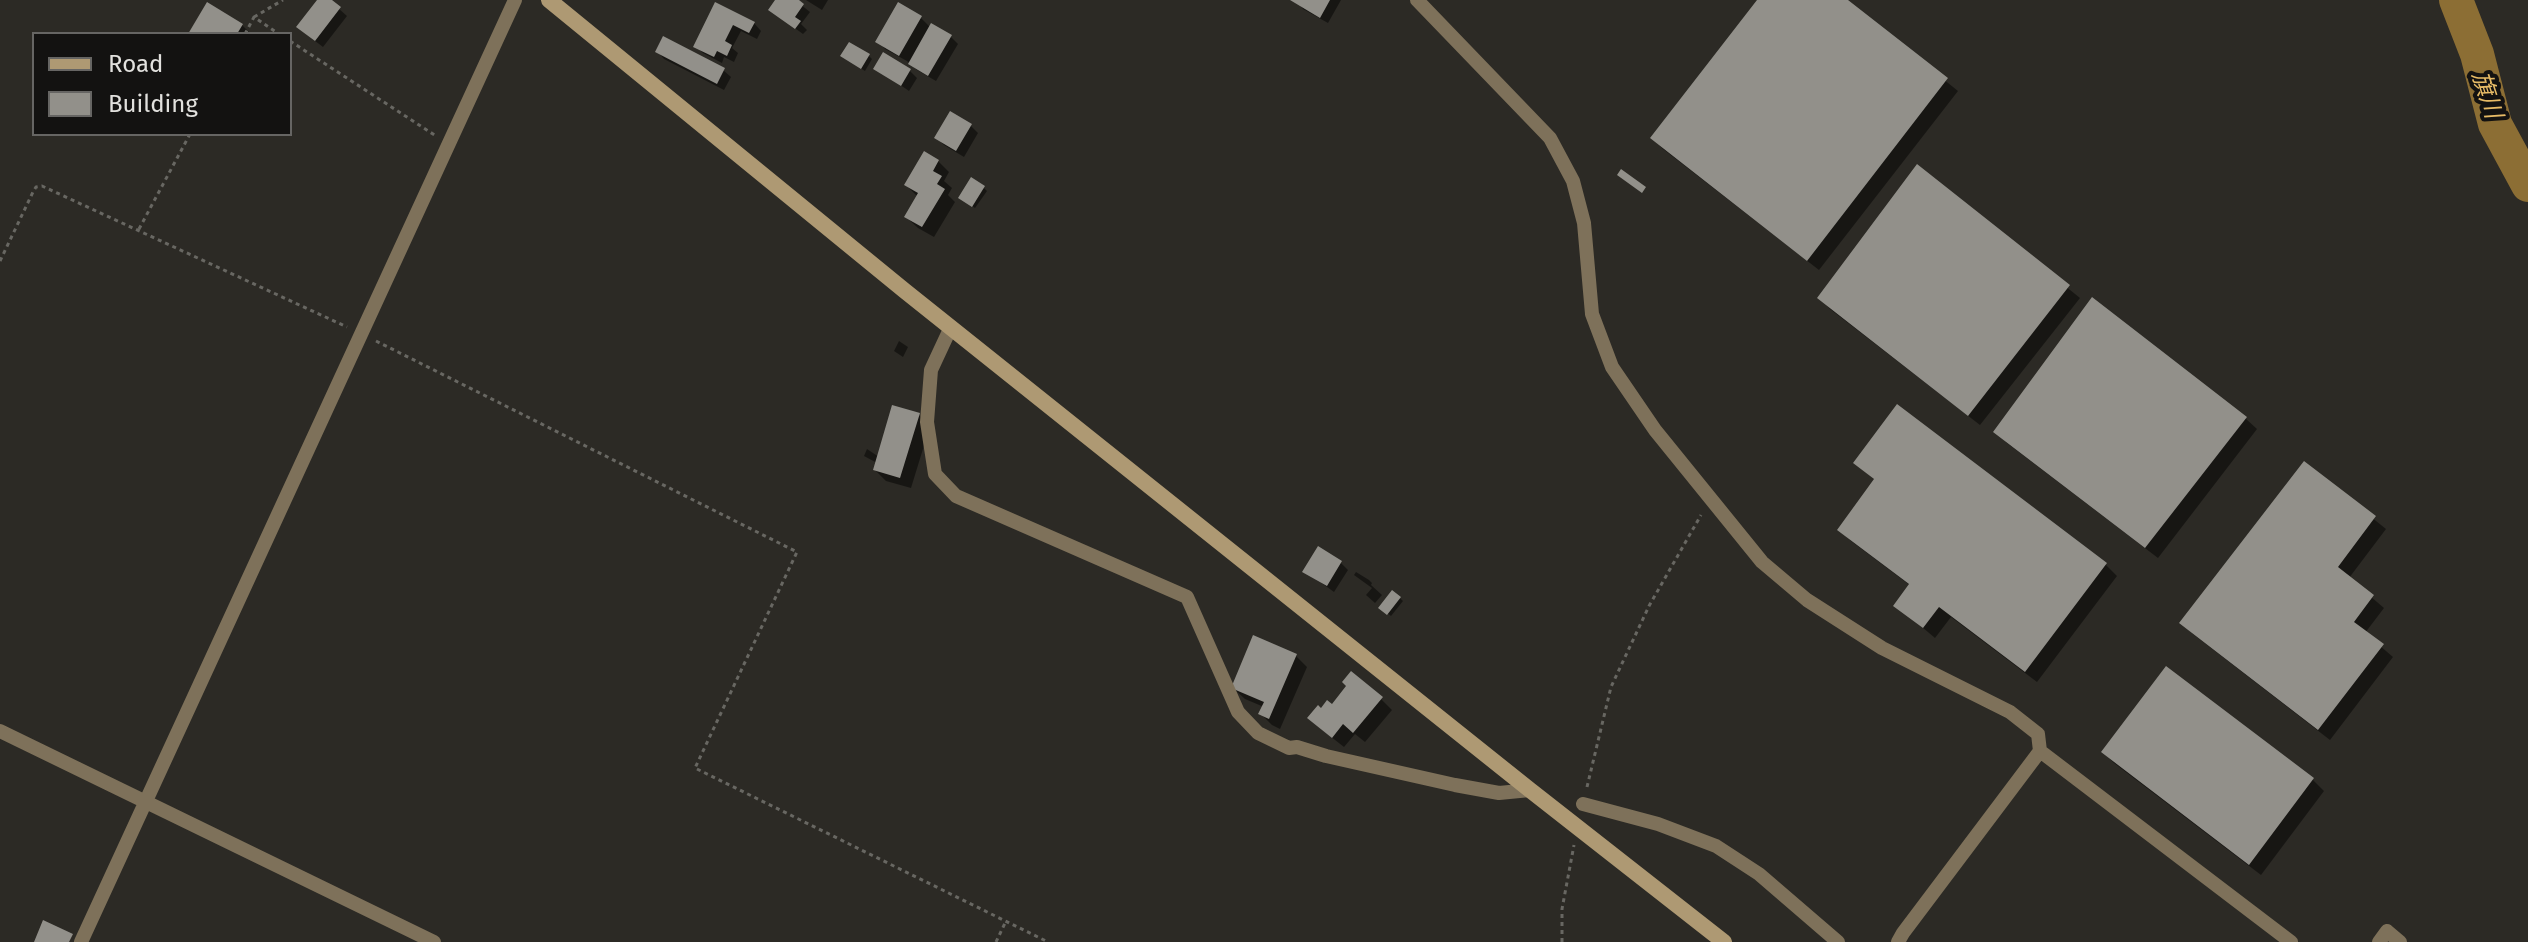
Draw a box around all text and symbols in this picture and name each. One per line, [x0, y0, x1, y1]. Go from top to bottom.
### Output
legend [32, 32, 292, 136]
text: Road [108, 50, 163, 78]
water label: 旗川 [2465, 68, 2507, 122]
text: Building [108, 90, 198, 118]

